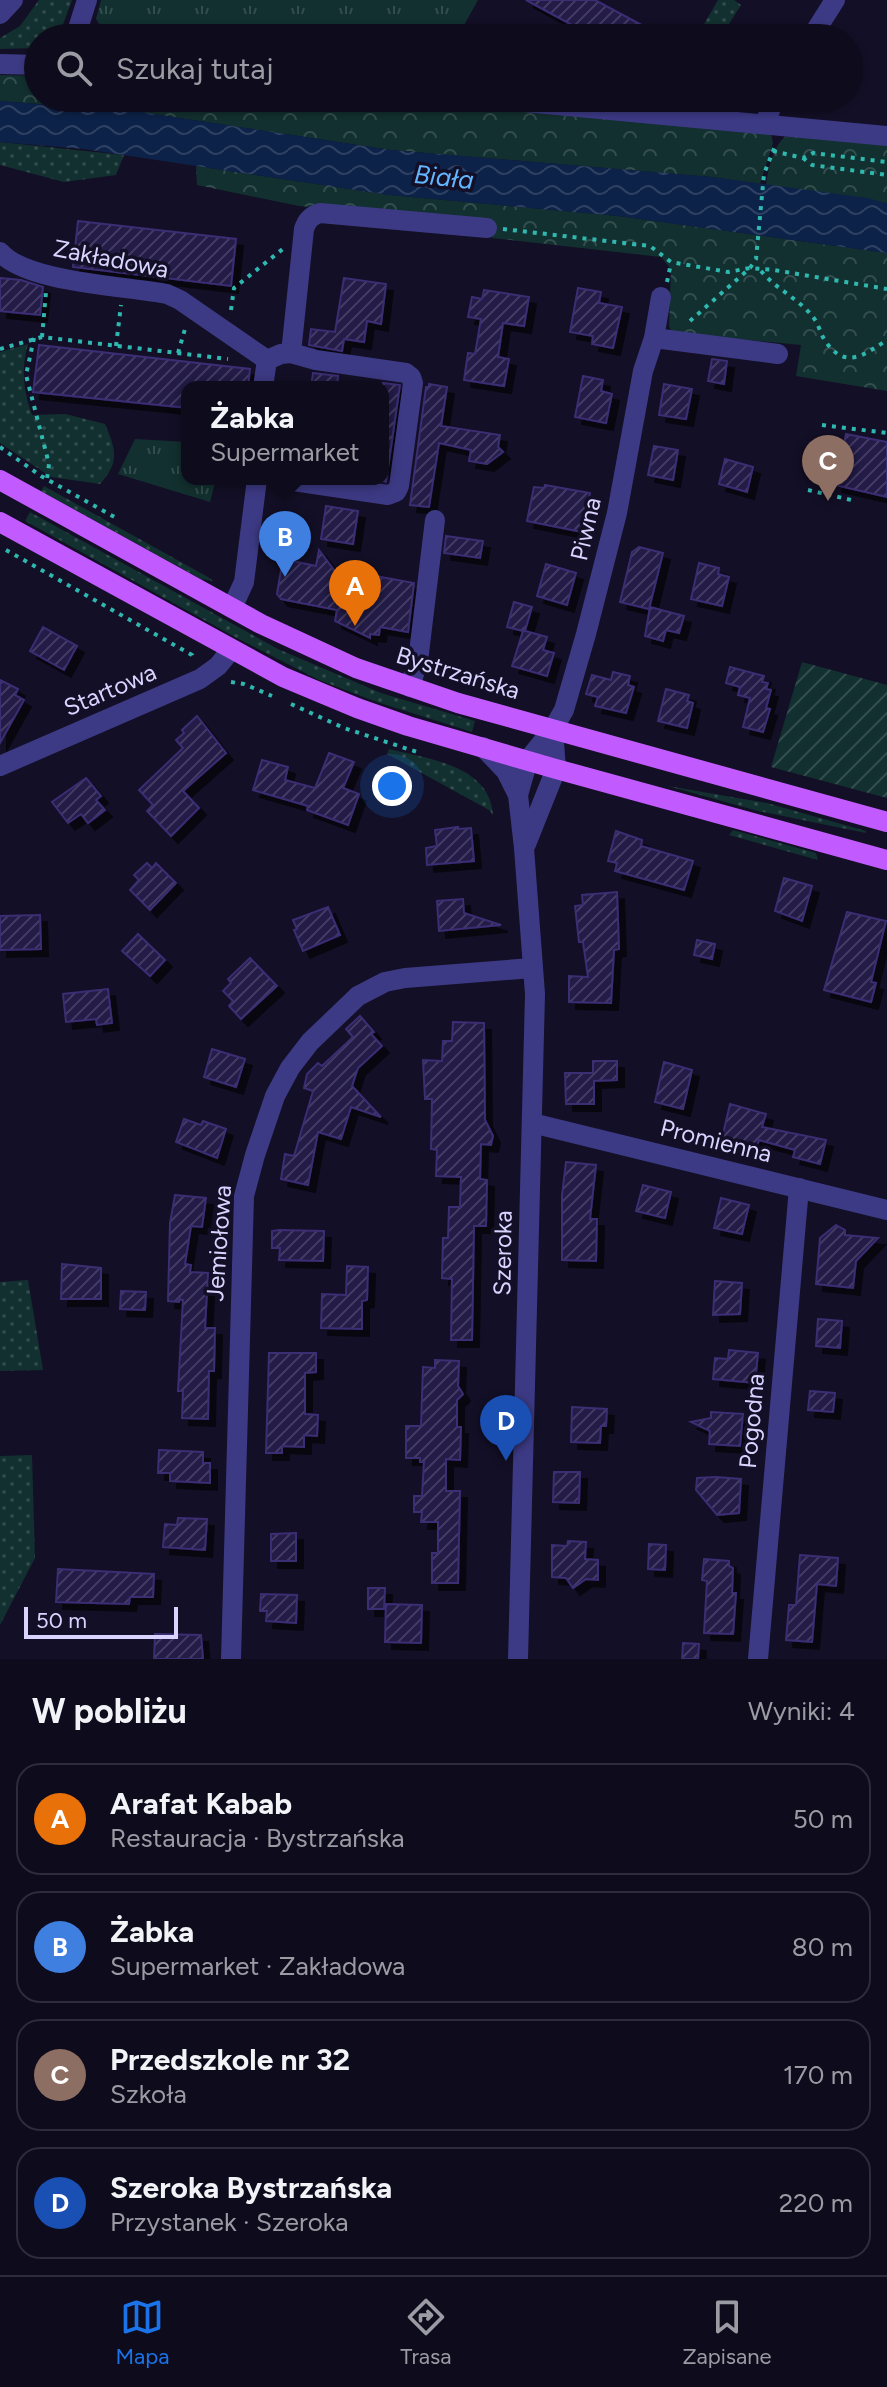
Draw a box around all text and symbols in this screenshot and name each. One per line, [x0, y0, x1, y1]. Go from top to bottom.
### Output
search box [24, 24, 863, 112]
icon: search [52, 46, 96, 90]
text: Szukaj tutaj [116, 50, 274, 87]
water label: Biała [413, 158, 475, 196]
street label: Zakładowa [51, 233, 171, 284]
popup [181, 381, 389, 485]
text: Żabka [210, 399, 295, 436]
pin: C [802, 435, 854, 501]
text: Supermarket [210, 436, 360, 468]
street label: Piwna [564, 494, 607, 563]
pin: B [259, 511, 311, 577]
pin: A [329, 560, 381, 626]
street label: Bystrzańska [393, 640, 524, 705]
street label: Startowa [59, 657, 160, 722]
your location [372, 766, 412, 806]
street label: Promienna [657, 1113, 775, 1168]
street label: Jemiołowa [200, 1184, 237, 1302]
street label: Szeroka [487, 1210, 518, 1296]
street label: Pogodna [733, 1372, 770, 1470]
pin: D [480, 1395, 532, 1461]
scale bar [24, 1603, 178, 1639]
text: 50 m [36, 1607, 87, 1634]
text: W pobliżu [32, 1691, 187, 1732]
text: Wyniki: 4 [748, 1695, 855, 1727]
text: Arafat Kabab [110, 1785, 292, 1822]
text: A [51, 1803, 69, 1835]
text: 50 m [793, 1803, 853, 1835]
text: Restauracja · Bystrzańska [110, 1822, 404, 1854]
text: Żabka [110, 1913, 194, 1950]
text: B [52, 1931, 68, 1963]
text: 80 m [792, 1931, 853, 1963]
text: Supermarket · Zakładowa [110, 1950, 405, 1982]
text: Przedszkole nr 32 [110, 2041, 350, 2078]
text: C [51, 2059, 69, 2091]
text: 170 m [783, 2059, 853, 2091]
text: Szkoła [110, 2078, 187, 2110]
text: Szeroka Bystrzańska [110, 2169, 392, 2206]
text: D [51, 2187, 69, 2219]
text: 220 m [779, 2187, 853, 2219]
text: Przystanek · Szeroka [110, 2206, 348, 2238]
tab: Mapa [115, 2295, 169, 2370]
tab: Trasa [400, 2295, 452, 2370]
tab: Zapisane [682, 2295, 772, 2370]

